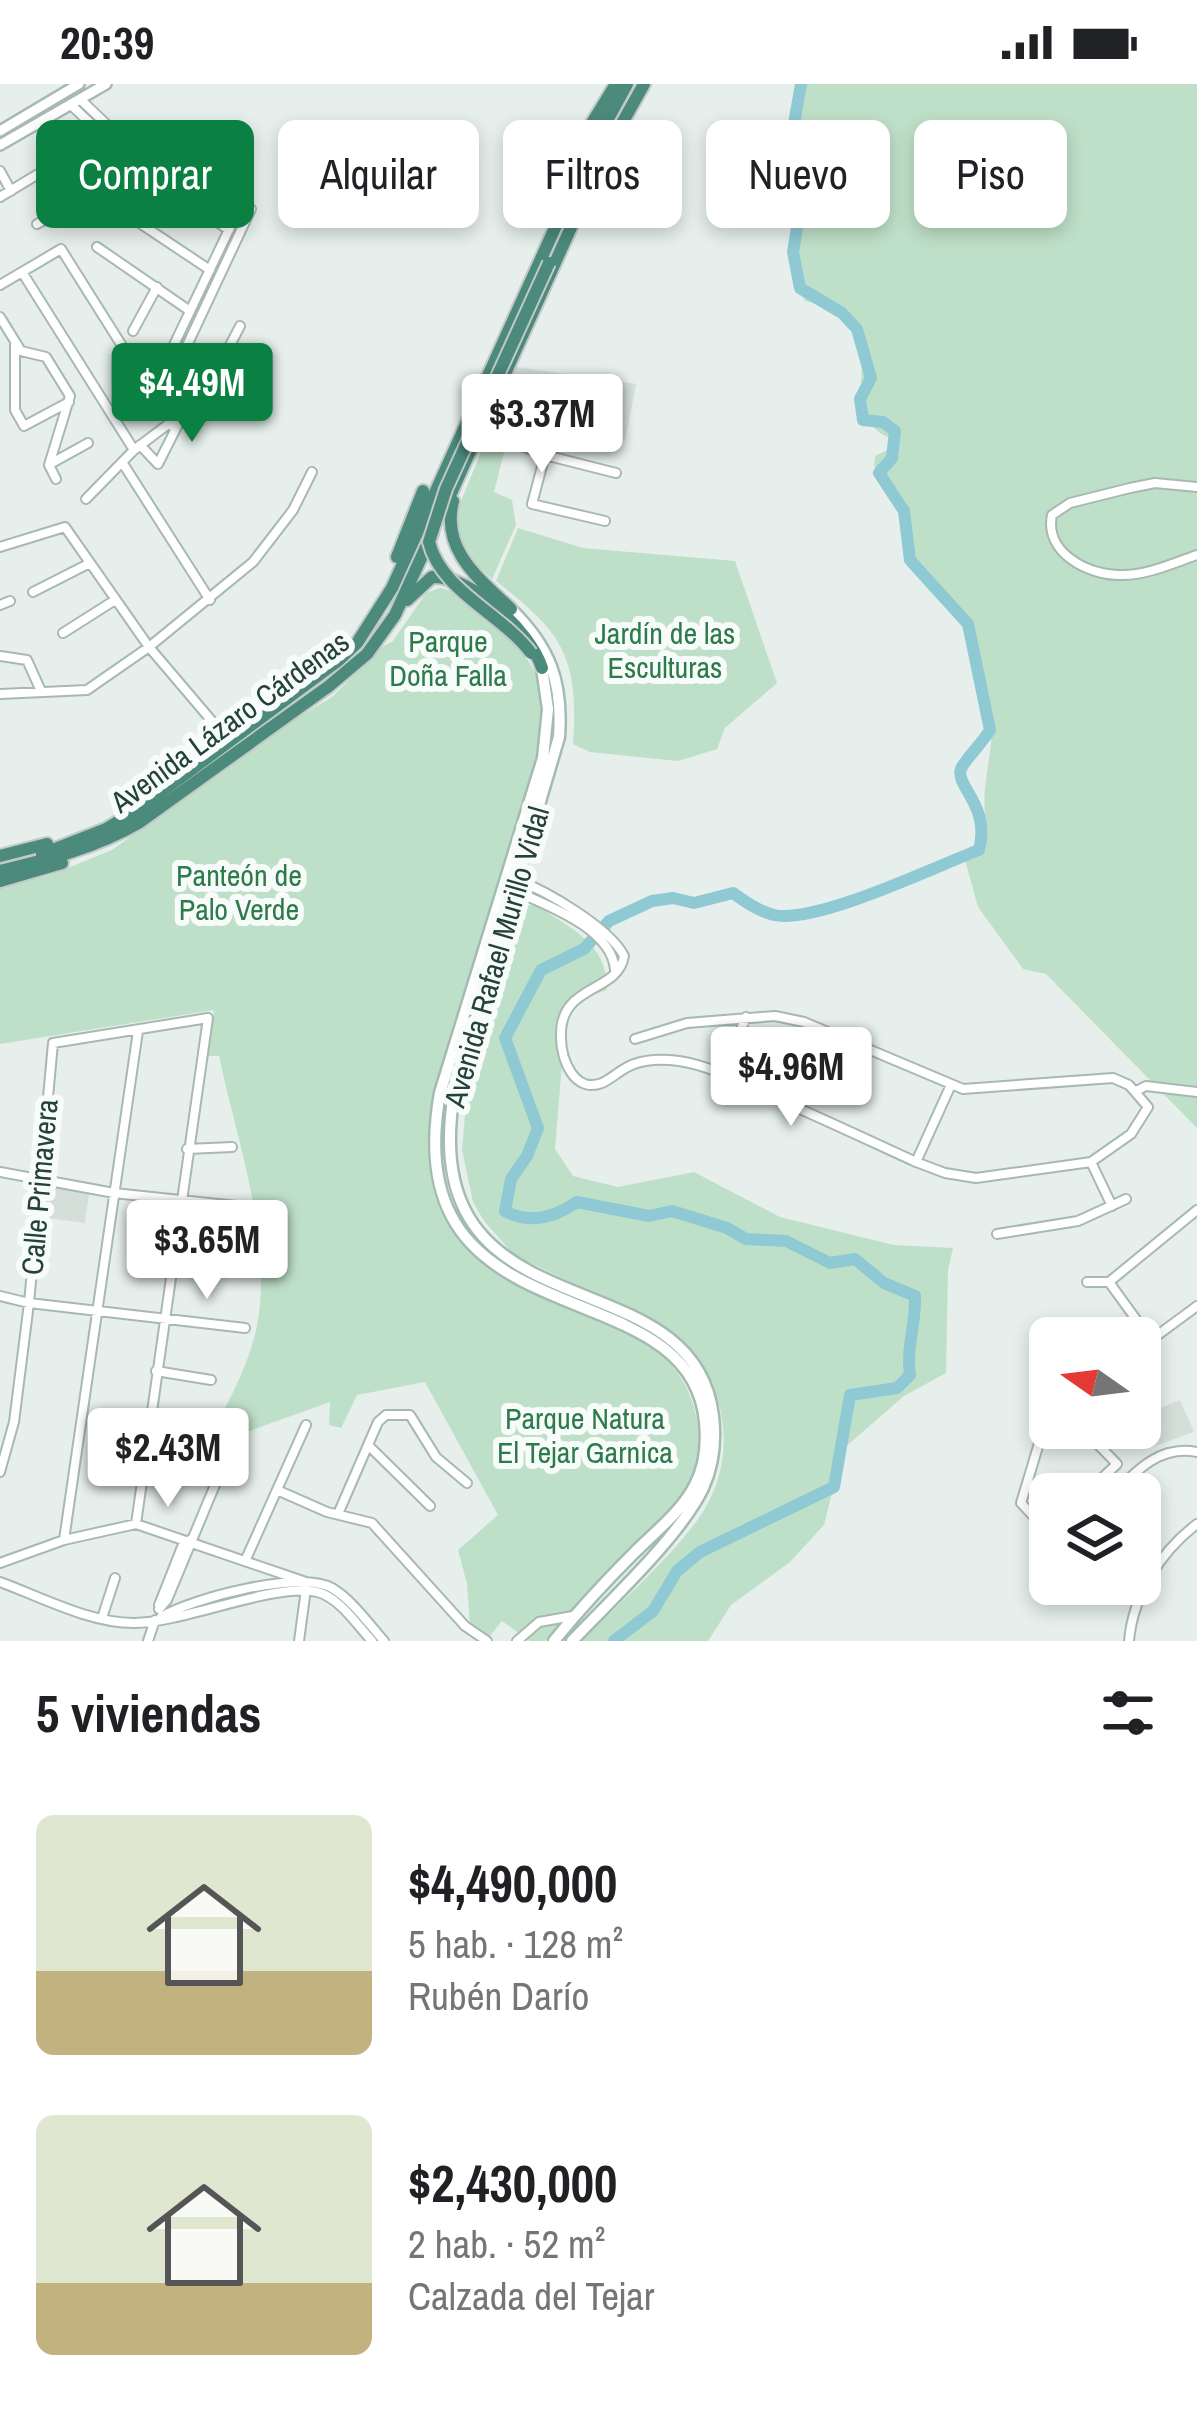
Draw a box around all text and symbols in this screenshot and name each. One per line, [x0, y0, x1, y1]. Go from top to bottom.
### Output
text: 20:39 [60, 12, 154, 73]
chip: Comprar [36, 120, 254, 228]
chip: Alquilar [278, 120, 479, 228]
chip: Filtros [503, 120, 682, 228]
chip: Nuevo [706, 120, 890, 228]
chip: Piso [914, 120, 1067, 228]
pin: $4.49M [94, 343, 290, 445]
text: $4.49M [139, 356, 245, 408]
pin: $3.37M [444, 374, 640, 476]
text: $3.37M [489, 387, 595, 439]
park label: Jardín de las Esculturas [595, 613, 735, 687]
street label: Avenida Lázaro Cárdenas [101, 621, 357, 822]
park label: Parque Doña Falla [389, 621, 507, 695]
street label: Avenida Rafael Murillo Vidal [434, 802, 558, 1113]
park label: Panteón de Palo Verde [176, 855, 302, 929]
pin: $4.96M [693, 1027, 889, 1129]
text: $4.96M [738, 1040, 844, 1092]
street label: Calle Primavera [11, 1097, 67, 1276]
pin: $3.65M [109, 1200, 305, 1302]
text: $3.65M [154, 1213, 260, 1265]
north arrow [1029, 1317, 1161, 1449]
map controls [1029, 1317, 1161, 1605]
park label: Parque Natura El Tejar Garnica [497, 1398, 673, 1472]
pin: $2.43M [70, 1408, 266, 1510]
text: $2.43M [115, 1421, 221, 1473]
button: layers [1029, 1473, 1161, 1605]
text: 5 viviendas [36, 1679, 262, 1748]
icon: filters [1095, 1680, 1161, 1746]
text: $4,490,000 [408, 1849, 617, 1918]
icon: home [132, 1863, 276, 2007]
text: 5 hab. · 128 m² [408, 1918, 623, 1970]
text: Rubén Darío [408, 1970, 589, 2022]
text: $2,430,000 [408, 2149, 617, 2218]
icon: home [132, 2163, 276, 2307]
text: 2 hab. · 52 m² [408, 2218, 605, 2270]
text: Calzada del Tejar [408, 2270, 655, 2322]

